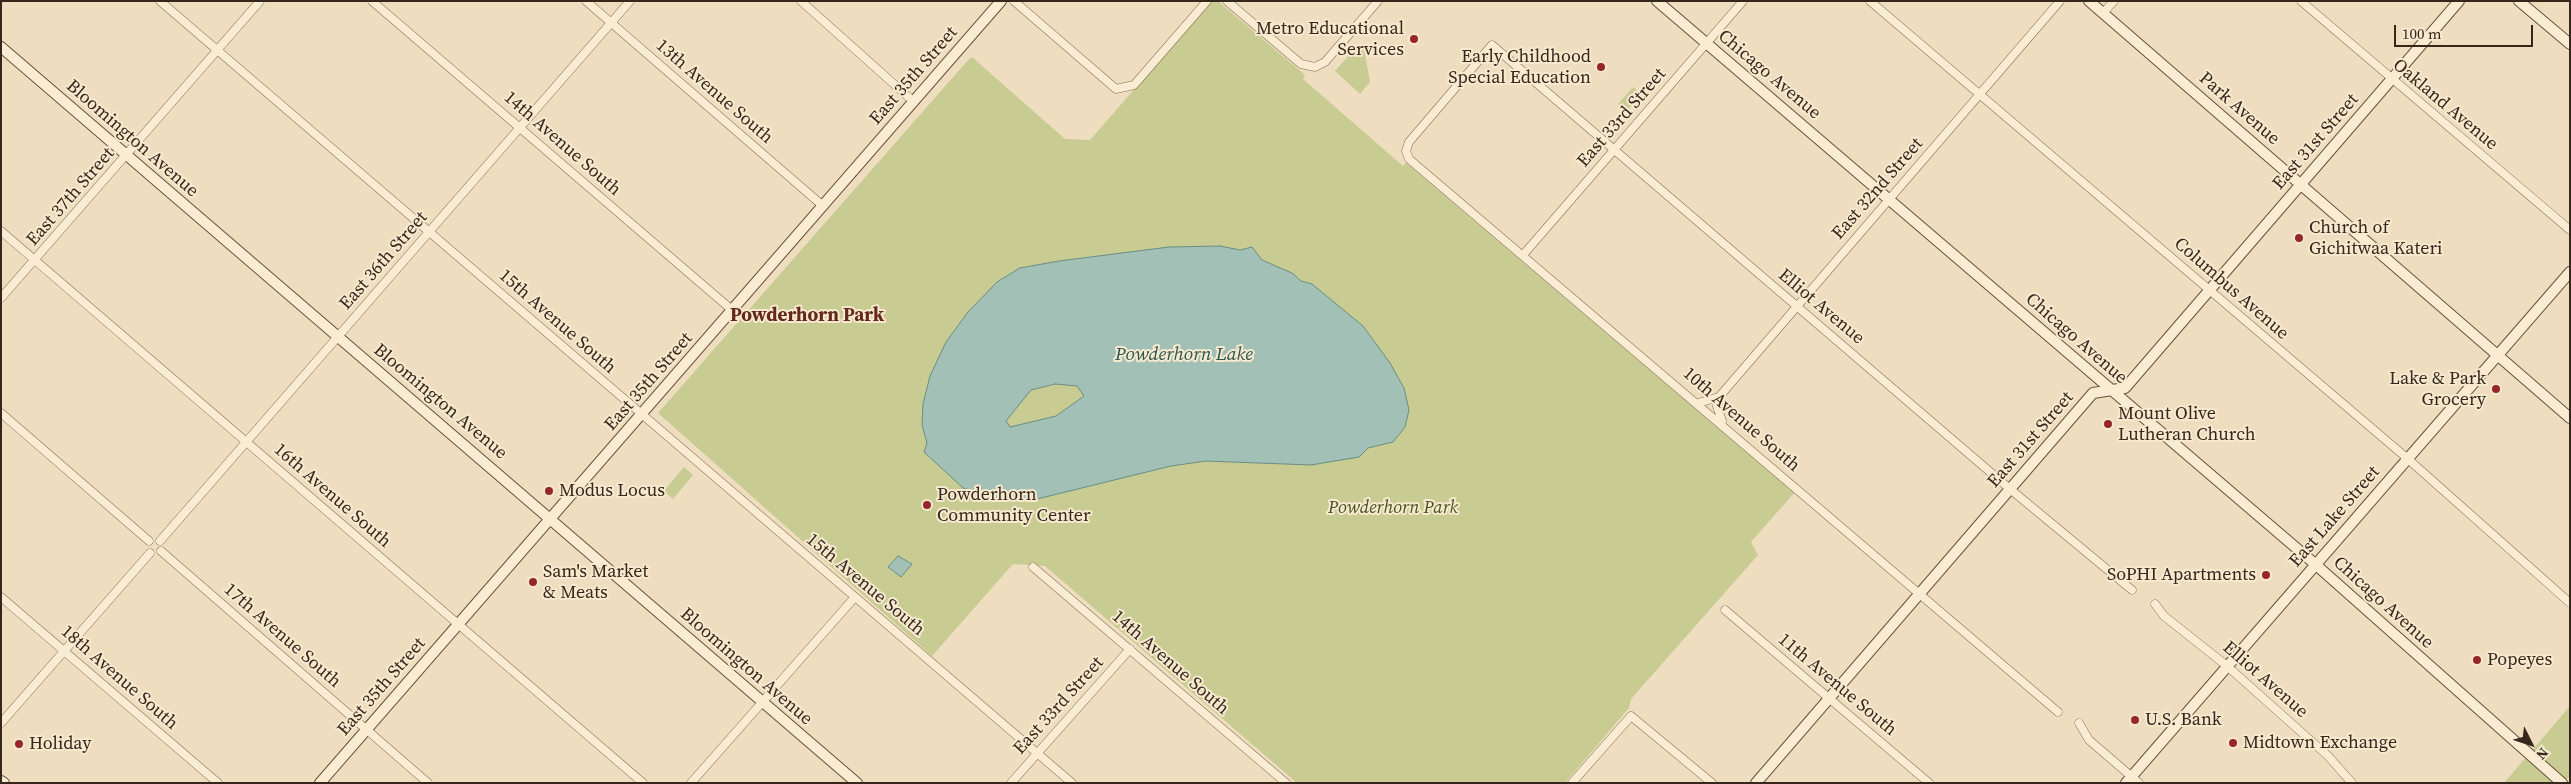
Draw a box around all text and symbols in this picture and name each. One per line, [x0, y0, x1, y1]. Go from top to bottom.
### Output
scale bar [2396, 15, 2535, 47]
place label: Metro Educational Services [1256, 18, 1404, 60]
street label: East 35th Street [865, 22, 963, 130]
text: 100 m [2402, 23, 2442, 44]
street label: Chicago Avenue [1713, 26, 1825, 124]
marker: Metro Educational Services [1408, 33, 1420, 45]
street label: 13th Avenue South [651, 35, 777, 149]
place label: Early Childhood Special Education [1448, 46, 1591, 88]
street label: Oakland Avenue [2388, 55, 2502, 155]
marker: Early Childhood Special Education [1595, 61, 1607, 73]
street label: East 33rd Street [1573, 64, 1671, 172]
street label: Park Avenue [2194, 68, 2284, 150]
street label: Bloomington Avenue [62, 76, 202, 202]
street label: 14th Avenue South [499, 87, 625, 201]
street label: East 31st Street [2268, 90, 2364, 194]
street label: East 32nd Street [1828, 134, 1928, 244]
street label: East 37th Street [22, 143, 120, 251]
street label: East 36th Street [335, 207, 433, 315]
place label: Church of Gichitwaa Kateri [2309, 217, 2442, 260]
marker: Church of Gichitwaa Kateri [2293, 232, 2305, 244]
street label: Columbus Avenue [2169, 233, 2293, 345]
street label: 15th Avenue South [494, 265, 620, 379]
street label: Elliot Avenue [1774, 265, 1868, 349]
street label: Chicago Avenue [2021, 289, 2131, 389]
district label: Powderhorn Park [730, 305, 884, 327]
street label: East 35th Street [600, 328, 698, 436]
street label: Bloomington Avenue [369, 340, 511, 464]
water label: Powderhorn Lake [1115, 344, 1253, 366]
street label: 10th Avenue South [1678, 363, 1804, 477]
place label: Lake & Park Grocery [2389, 368, 2486, 410]
marker: Lake & Park Grocery [2490, 383, 2502, 395]
street label: East 31st Street [1983, 388, 2079, 492]
place label: Mount Olive Lutheran Church [2118, 403, 2256, 446]
marker: Mount Olive Lutheran Church [2102, 418, 2114, 430]
street label: 16th Avenue South [269, 439, 395, 553]
street label: East Lake Street [2285, 462, 2385, 572]
place label: Modus Locus [559, 480, 665, 502]
place label: Powderhorn Community Center [937, 484, 1091, 526]
marker: Modus Locus [543, 485, 555, 497]
park label: Powderhorn Park [1328, 497, 1458, 519]
marker: Powderhorn Community Center [921, 499, 933, 511]
street label: 15th Avenue South [801, 529, 929, 641]
street label: Chicago Avenue [2328, 552, 2438, 654]
place label: Sam's Market & Meats [543, 561, 648, 604]
place label: SoPHI Apartments [2107, 564, 2256, 586]
marker: SoPHI Apartments [2260, 569, 2272, 581]
marker: Sam's Market & Meats [527, 576, 539, 588]
street label: 17th Avenue South [219, 579, 345, 693]
street label: Bloomington Avenue [676, 604, 816, 730]
street label: 14th Avenue South [1107, 606, 1233, 720]
street label: 18th Avenue South [56, 621, 182, 735]
street label: 11th Avenue South [1773, 629, 1901, 741]
street label: East 35th Street [333, 633, 431, 741]
street label: Elliot Avenue [2218, 637, 2312, 723]
place label: Popeyes [2487, 649, 2552, 671]
street label: East 33rd Street [1009, 653, 1109, 759]
marker: Popeyes [2471, 654, 2483, 666]
place label: U.S. Bank [2145, 709, 2222, 731]
marker: U.S. Bank [2129, 714, 2141, 726]
north arrow [2506, 719, 2556, 769]
place label: Midtown Exchange [2243, 732, 2397, 754]
place label: Holiday [29, 733, 91, 755]
marker: Midtown Exchange [2227, 737, 2239, 749]
marker: Holiday [13, 738, 25, 750]
text: N [2531, 743, 2553, 764]

